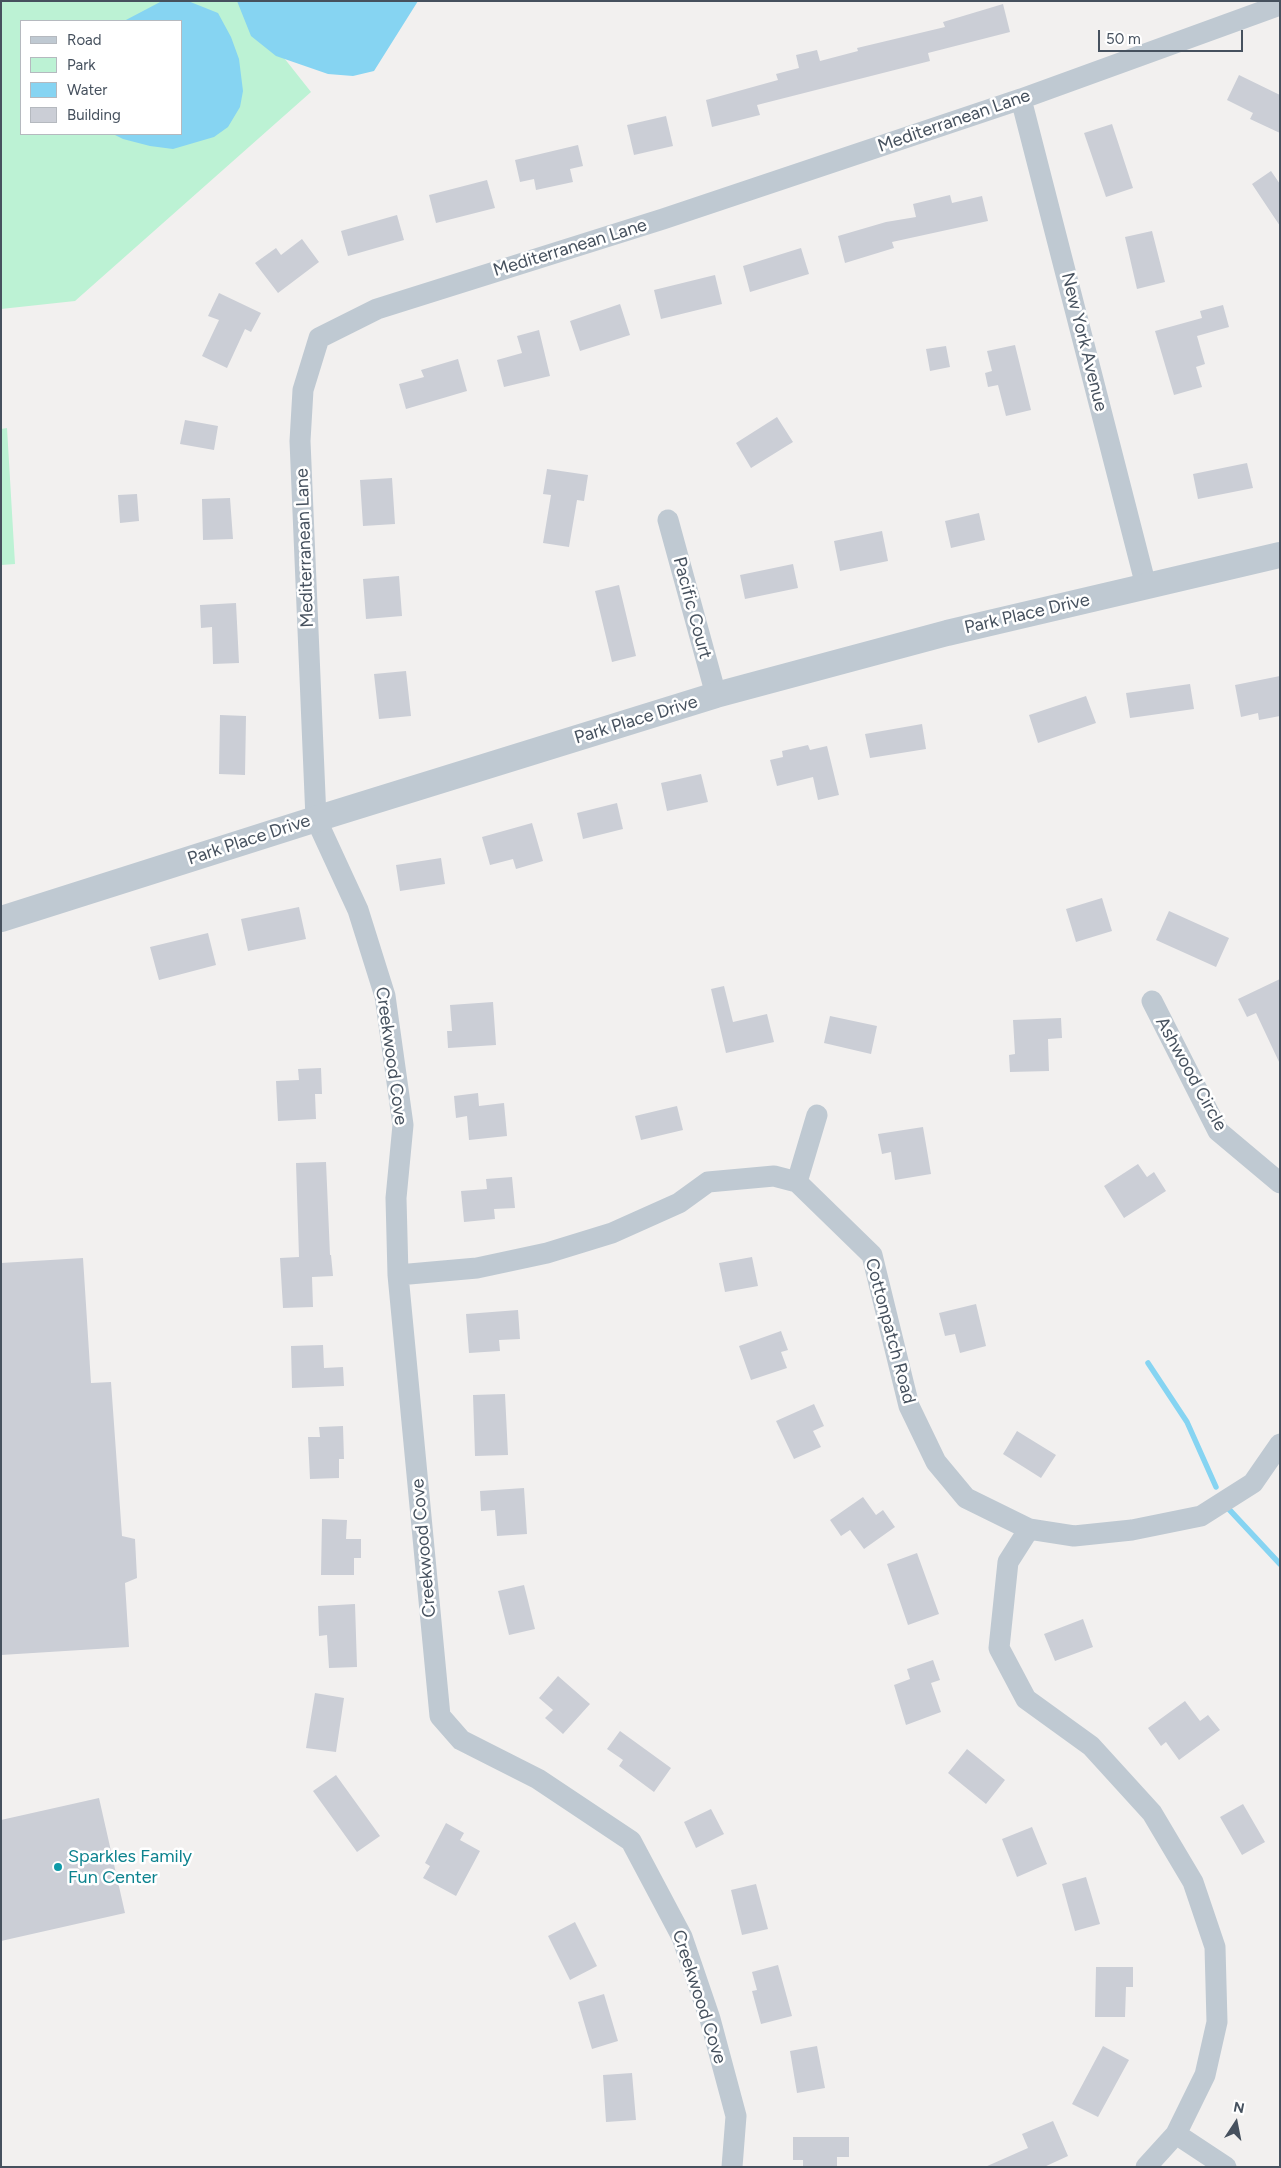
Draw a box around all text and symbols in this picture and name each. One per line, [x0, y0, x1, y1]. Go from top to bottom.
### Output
legend [20, 20, 182, 135]
scale bar [1101, 20, 1246, 52]
text: 50 m [1106, 30, 1141, 48]
text: Road [67, 31, 102, 49]
text: Park [67, 56, 96, 74]
text: Water [67, 81, 107, 99]
street label: Mediterranean Lane [875, 85, 1033, 157]
text: Building [67, 106, 121, 124]
street label: Mediterranean Lane [490, 214, 650, 282]
street label: New York Avenue [1056, 270, 1112, 414]
street label: Mediterranean Lane [291, 468, 319, 628]
street label: Pacific Court [668, 555, 716, 661]
street label: Park Place Drive [962, 589, 1092, 639]
street label: Park Place Drive [572, 691, 700, 749]
street label: Park Place Drive [185, 810, 313, 870]
street label: Creekwood Cove [371, 985, 411, 1127]
street label: Ashwood Circle [1151, 1013, 1231, 1135]
street label: Cottonpatch Road [860, 1256, 920, 1406]
street label: Creekwood Cove [407, 1478, 441, 1618]
place label: Sparkles Family Fun Center [68, 1846, 192, 1888]
marker: Sparkles Family Fun Center [52, 1861, 64, 1873]
street label: Creekwood Cove [667, 1927, 731, 2067]
north arrow [1211, 2098, 1261, 2148]
text: N [1232, 2098, 1246, 2117]

